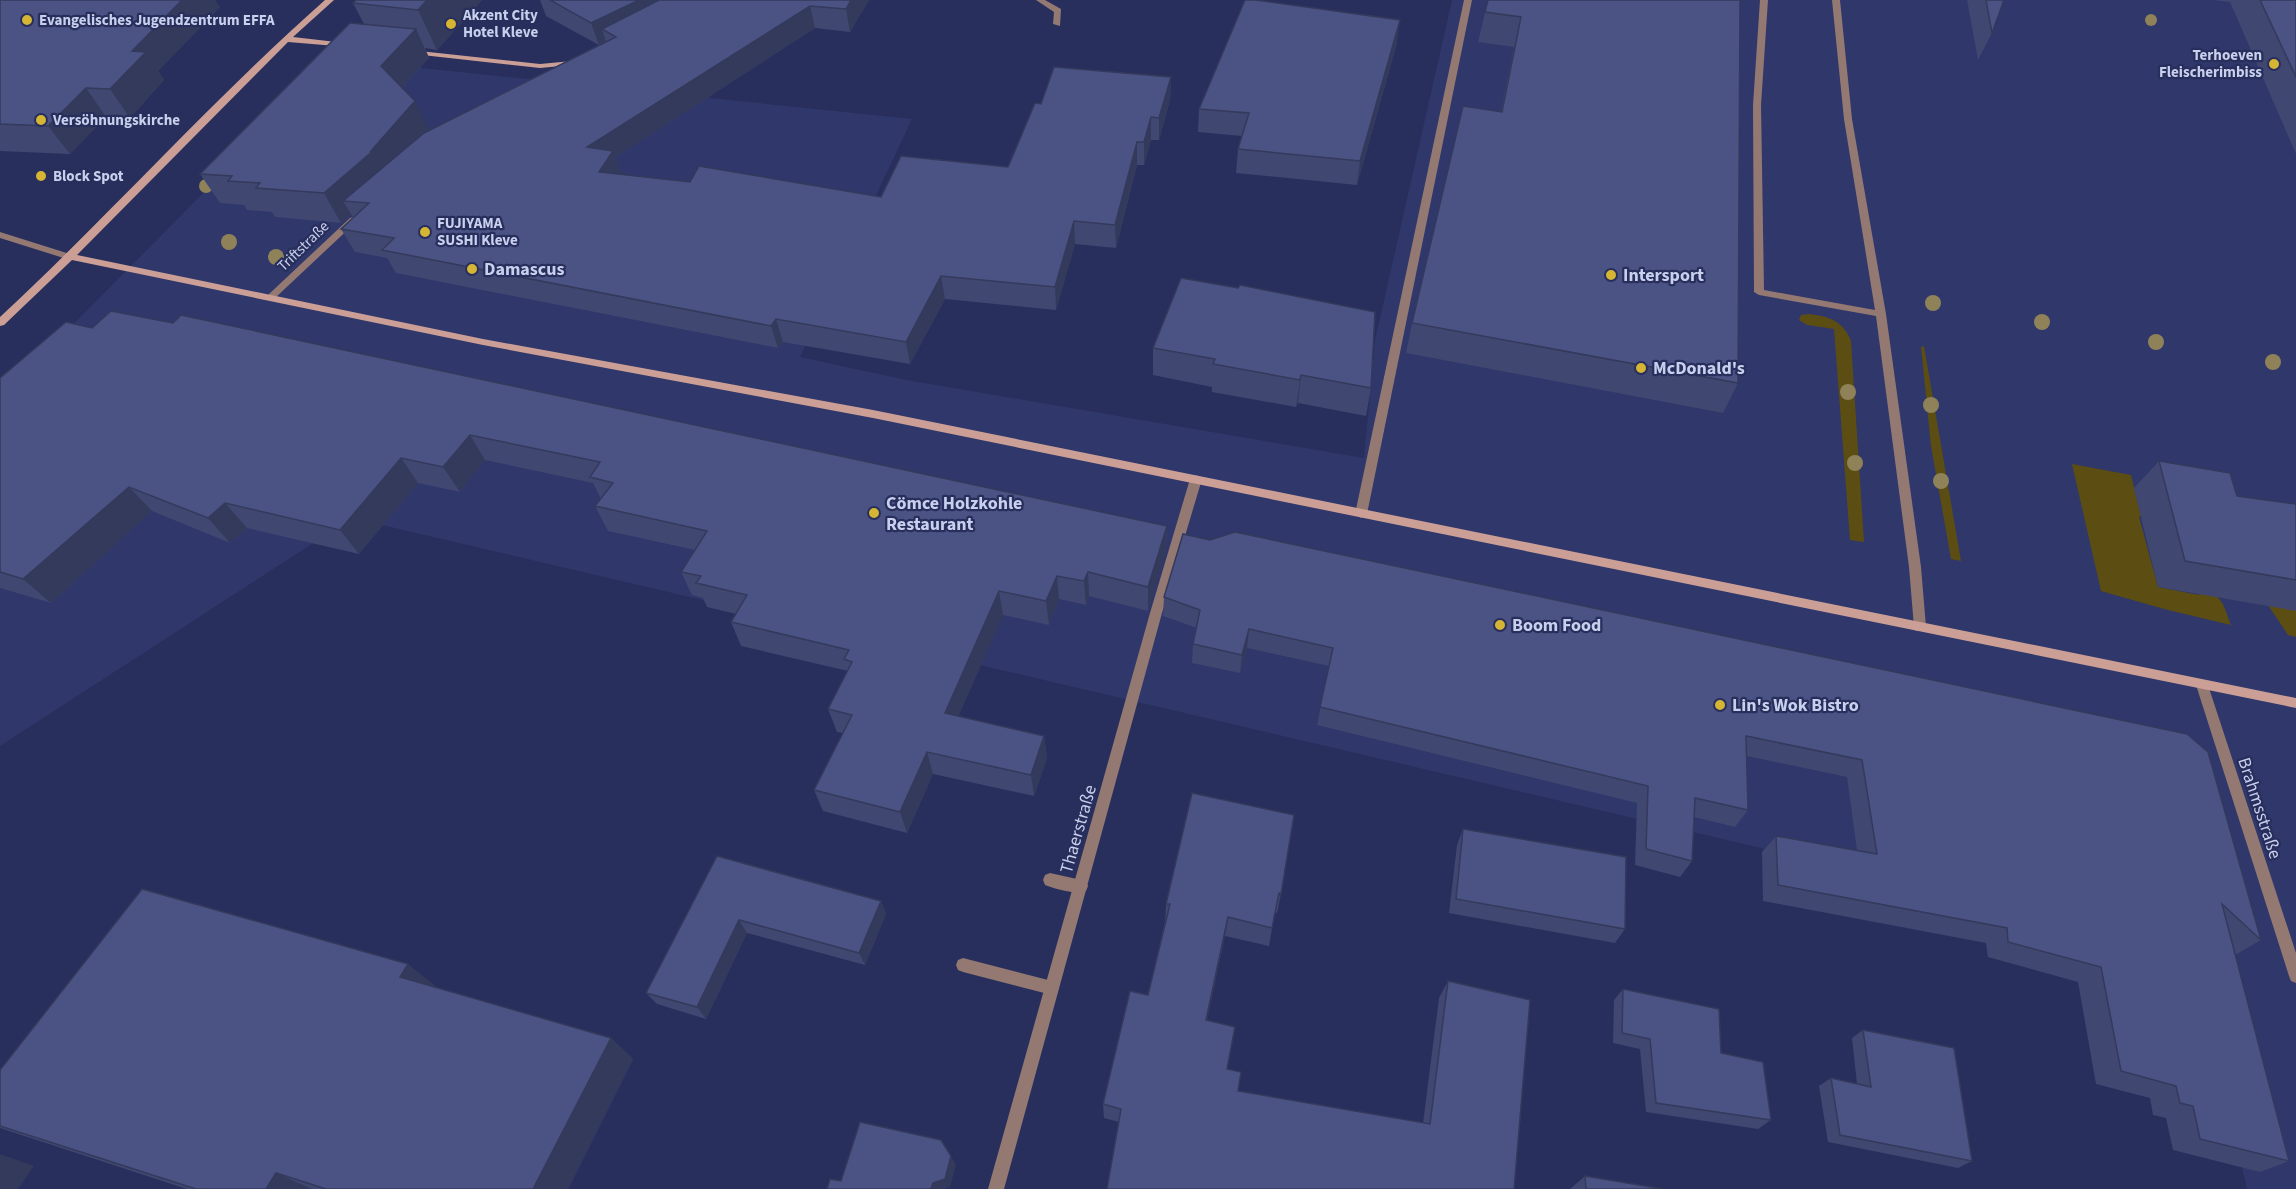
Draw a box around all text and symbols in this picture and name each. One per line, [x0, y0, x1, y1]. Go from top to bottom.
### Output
place label: Akzent City Hotel Kleve [462, 5, 538, 43]
place label: Evangelisches Jugendzentrum EFFA [39, 10, 275, 31]
marker: Evangelisches Jugendzentrum EFFA [20, 13, 34, 27]
marker: Akzent City Hotel Kleve [444, 17, 458, 31]
place label: Terhoeven Fleischerimbiss [2159, 45, 2262, 83]
marker: Terhoeven Fleischerimbiss [2267, 57, 2281, 71]
place label: Versöhnungskirche [52, 110, 180, 131]
marker: Versöhnungskirche [34, 113, 48, 127]
place label: Block Spot [53, 166, 124, 187]
marker: Block Spot [34, 169, 48, 183]
place label: FUJIYAMA SUSHI Kleve [437, 213, 518, 251]
street label: Triftstraße [273, 216, 334, 276]
marker: FUJIYAMA SUSHI Kleve [418, 225, 432, 239]
place label: Damascus [484, 257, 564, 282]
marker: Damascus [465, 262, 479, 276]
place label: Intersport [1623, 263, 1704, 288]
marker: Intersport [1604, 268, 1618, 282]
place label: McDonald's [1653, 356, 1745, 381]
marker: McDonald's [1634, 361, 1648, 375]
place label: Cömce Holzkohle Restaurant [886, 491, 1022, 537]
marker: Cömce Holzkohle Restaurant [867, 506, 881, 520]
place label: Boom Food [1512, 613, 1601, 638]
marker: Boom Food [1493, 618, 1507, 632]
place label: Lin's Wok Bistro [1732, 693, 1859, 718]
marker: Lin's Wok Bistro [1713, 698, 1727, 712]
street label: Brahmsstraße [2231, 754, 2288, 862]
street label: Thaerstraße [1054, 782, 1103, 876]

